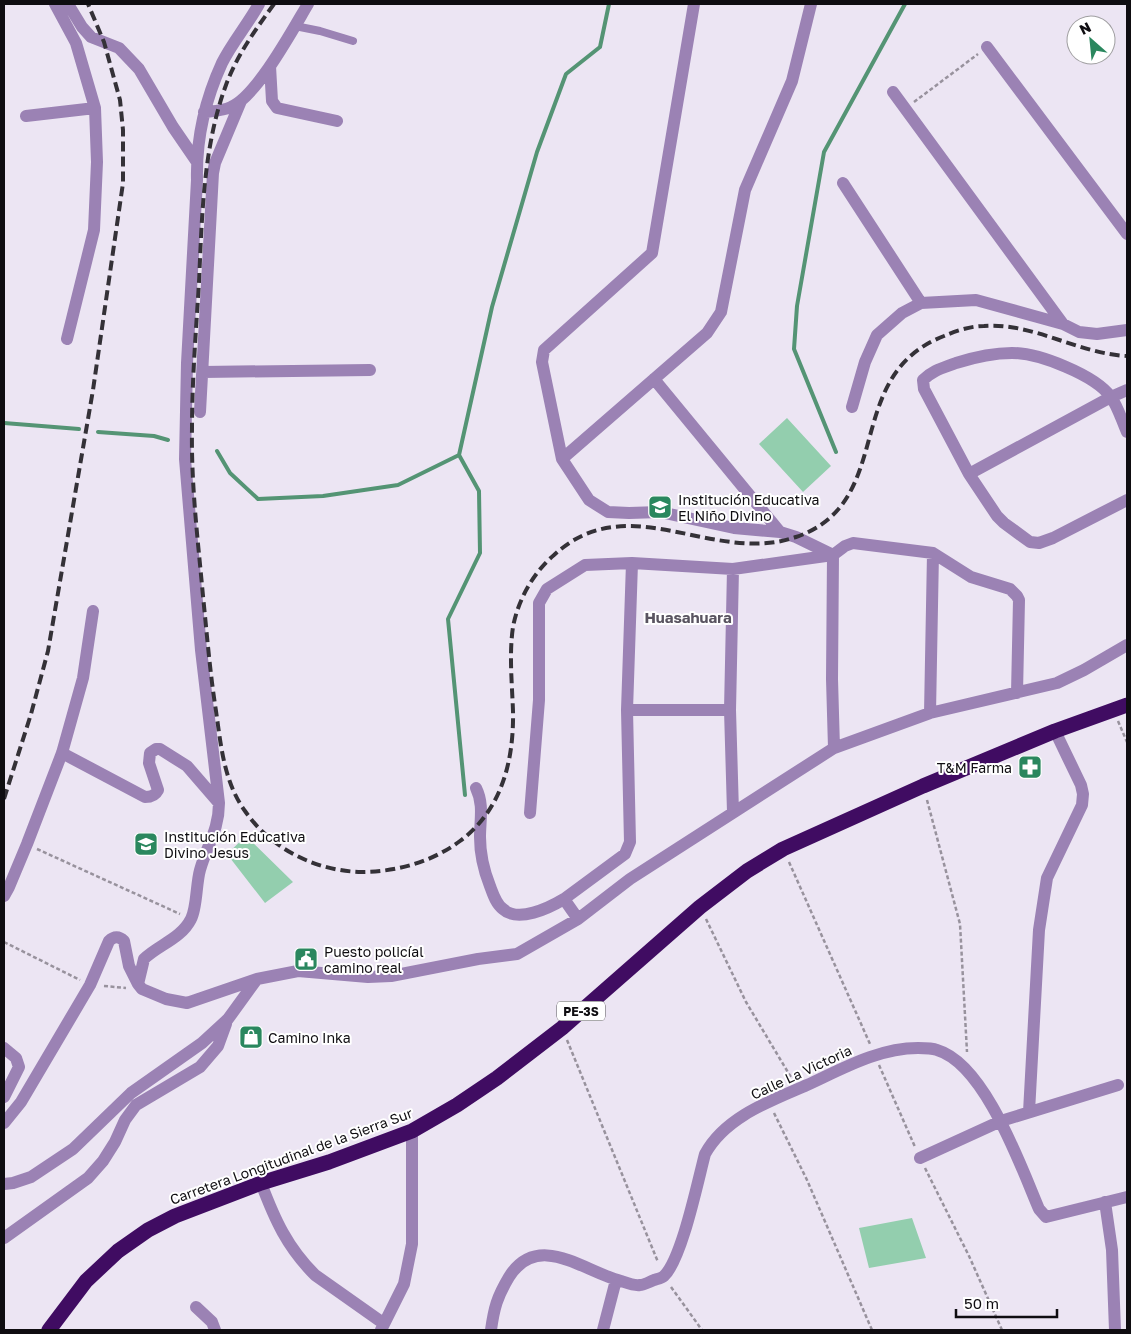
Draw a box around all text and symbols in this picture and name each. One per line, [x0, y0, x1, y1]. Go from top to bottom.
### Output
north arrow [1066, 15, 1116, 65]
text: N [1076, 18, 1093, 38]
place label: Institución Educativa El Niño Divino [678, 491, 819, 524]
school or university icon: Institución Educativa El Niño Divino [647, 494, 673, 520]
district label: Huasahuara [644, 608, 732, 626]
pharmacy icon: T&M Farma [1017, 754, 1043, 780]
place label: T&M Farma [937, 759, 1012, 776]
place label: Institución Educativa Divino Jesus [164, 828, 305, 861]
school or university icon: Institución Educativa Divino Jesus [133, 831, 159, 857]
place label: Puesto policíal camino real [324, 943, 424, 976]
public building icon: Puesto policíal camino real [293, 946, 319, 972]
road number: PE-3S [557, 1001, 605, 1020]
shop icon: Camino Inka [238, 1024, 264, 1050]
place label: Camino Inka [268, 1029, 351, 1046]
street label: Calle La Victoria [748, 1041, 854, 1103]
street label: Carretera Longitudinal de la Sierra Sur [167, 1104, 415, 1208]
scale bar [956, 1286, 1057, 1318]
text: 50 m [964, 1294, 999, 1312]

